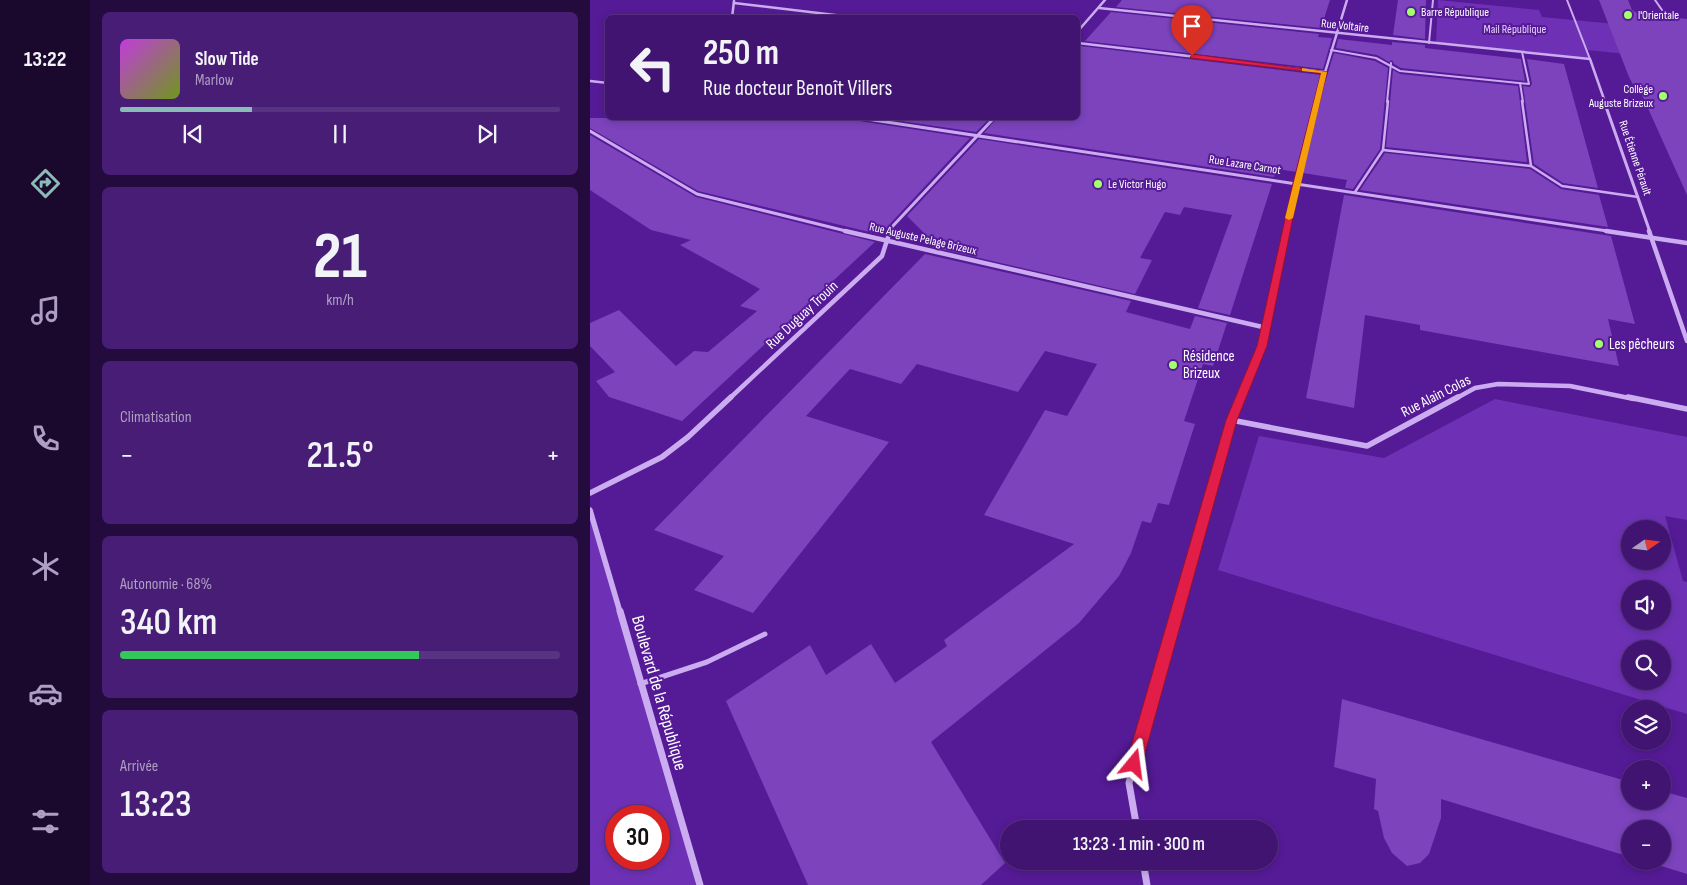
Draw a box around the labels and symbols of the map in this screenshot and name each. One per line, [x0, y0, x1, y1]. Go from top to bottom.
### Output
pin [1171, 5, 1213, 56]
place label: Barre République [1421, 5, 1489, 20]
marker: Barre République [1405, 6, 1417, 18]
place label: l'Orientale [1638, 8, 1679, 23]
marker: l'Orientale [1622, 9, 1634, 21]
street label: Rue Voltaire [1320, 16, 1370, 36]
park label: Mail République [1484, 22, 1547, 37]
place label: Collège Auguste Brizeux [1588, 82, 1653, 111]
marker: Collège Auguste Brizeux [1657, 90, 1669, 102]
street label: Rue Étienne Pérault [1615, 118, 1655, 198]
street label: Rue Lazare Carnot [1208, 152, 1282, 178]
place label: Le Victor Hugo [1108, 177, 1166, 192]
marker: Le Victor Hugo [1092, 178, 1104, 190]
street label: Rue Auguste Pelage Brizeux [868, 219, 979, 259]
street label: Rue Duguay Trouin [762, 277, 842, 353]
place label: Les pêcheurs [1609, 335, 1675, 354]
marker: Les pêcheurs [1593, 338, 1605, 350]
place label: Résidence Brizeux [1183, 347, 1235, 383]
marker: Résidence Brizeux [1167, 359, 1179, 371]
street label: Rue Alain Colas [1398, 370, 1474, 422]
north arrow [1621, 520, 1671, 570]
street label: Boulevard de la République [627, 613, 691, 773]
position arrow [1107, 737, 1159, 789]
speed limit sign: 30 [605, 805, 670, 870]

